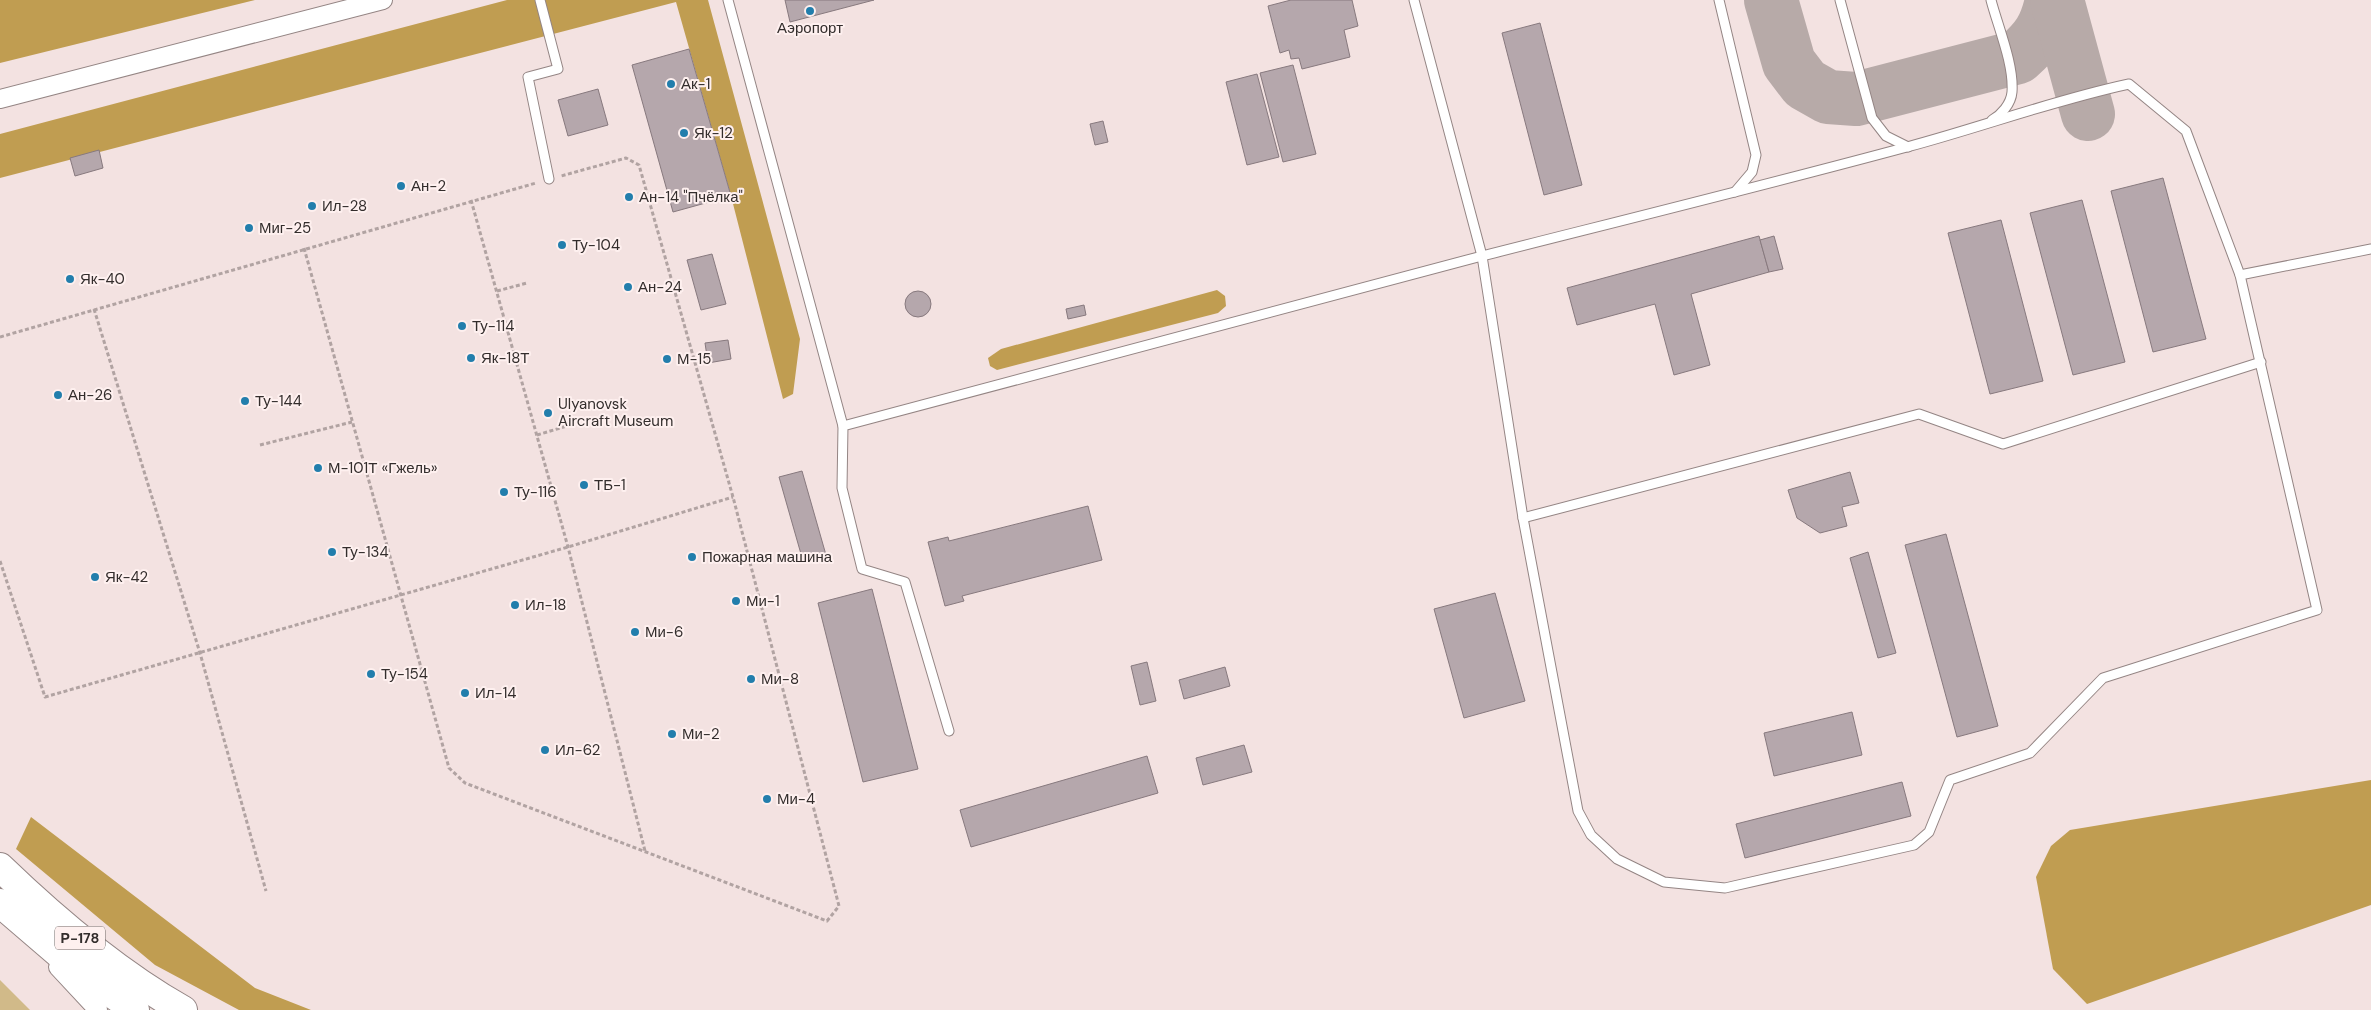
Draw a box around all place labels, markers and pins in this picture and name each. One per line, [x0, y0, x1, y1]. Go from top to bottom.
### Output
marker: Аэропорт [804, 5, 816, 17]
place label: Аэропорт [777, 18, 843, 38]
place label: Ак-1 [681, 74, 710, 94]
marker: Ак-1 [665, 78, 677, 90]
place label: Як-12 [694, 123, 733, 143]
marker: Як-12 [678, 127, 690, 139]
place label: Ан-2 [411, 176, 446, 196]
marker: Ан-2 [395, 180, 407, 192]
place label: Ан-14 "Пчёлка" [639, 187, 743, 207]
marker: Ан-14 "Пчёлка" [623, 191, 635, 203]
place label: Ил-28 [322, 196, 367, 216]
marker: Ил-28 [306, 200, 318, 212]
place label: Миг-25 [259, 218, 311, 238]
marker: Миг-25 [243, 222, 255, 234]
place label: Ту-104 [572, 235, 620, 255]
marker: Ту-104 [556, 239, 568, 251]
place label: Як-40 [80, 269, 125, 289]
marker: Як-40 [64, 273, 76, 285]
place label: Ан-24 [638, 277, 682, 297]
marker: Ан-24 [622, 281, 634, 293]
place label: Ту-114 [472, 316, 514, 336]
marker: Ту-114 [456, 320, 468, 332]
place label: Як-18Т [481, 348, 529, 368]
place label: М-15 [677, 349, 711, 369]
marker: Як-18Т [465, 352, 477, 364]
marker: М-15 [661, 353, 673, 365]
place label: Ан-26 [68, 385, 112, 405]
marker: Ан-26 [52, 389, 64, 401]
place label: Ту-144 [255, 391, 302, 411]
place label: Ulyanovsk Aircraft Museum [558, 394, 673, 431]
marker: Ту-144 [239, 395, 251, 407]
marker: Ulyanovsk Aircraft Museum [542, 407, 554, 419]
place label: М-101Т «Гжель» [328, 458, 438, 478]
marker: М-101Т «Гжель» [312, 462, 324, 474]
place label: ТБ-1 [594, 475, 626, 495]
marker: ТБ-1 [578, 479, 590, 491]
place label: Ту-116 [514, 482, 557, 502]
marker: Ту-116 [498, 486, 510, 498]
place label: Ту-134 [342, 542, 389, 562]
marker: Ту-134 [326, 546, 338, 558]
place label: Пожарная машина [702, 547, 833, 567]
marker: Пожарная машина [686, 551, 698, 563]
place label: Як-42 [105, 567, 148, 587]
marker: Як-42 [89, 571, 101, 583]
place label: Ми-1 [746, 591, 780, 611]
place label: Ил-18 [525, 595, 566, 615]
marker: Ми-1 [730, 595, 742, 607]
marker: Ил-18 [509, 599, 521, 611]
place label: Ми-6 [645, 622, 683, 642]
marker: Ми-6 [629, 626, 641, 638]
place label: Ту-154 [381, 664, 428, 684]
marker: Ту-154 [365, 668, 377, 680]
place label: Ми-8 [761, 669, 799, 689]
marker: Ми-8 [745, 673, 757, 685]
place label: Ил-14 [475, 683, 516, 703]
marker: Ил-14 [459, 687, 471, 699]
place label: Ми-2 [682, 724, 720, 744]
marker: Ми-2 [666, 728, 678, 740]
place label: Ил-62 [555, 740, 600, 760]
marker: Ил-62 [539, 744, 551, 756]
place label: Ми-4 [777, 789, 815, 809]
marker: Ми-4 [761, 793, 773, 805]

